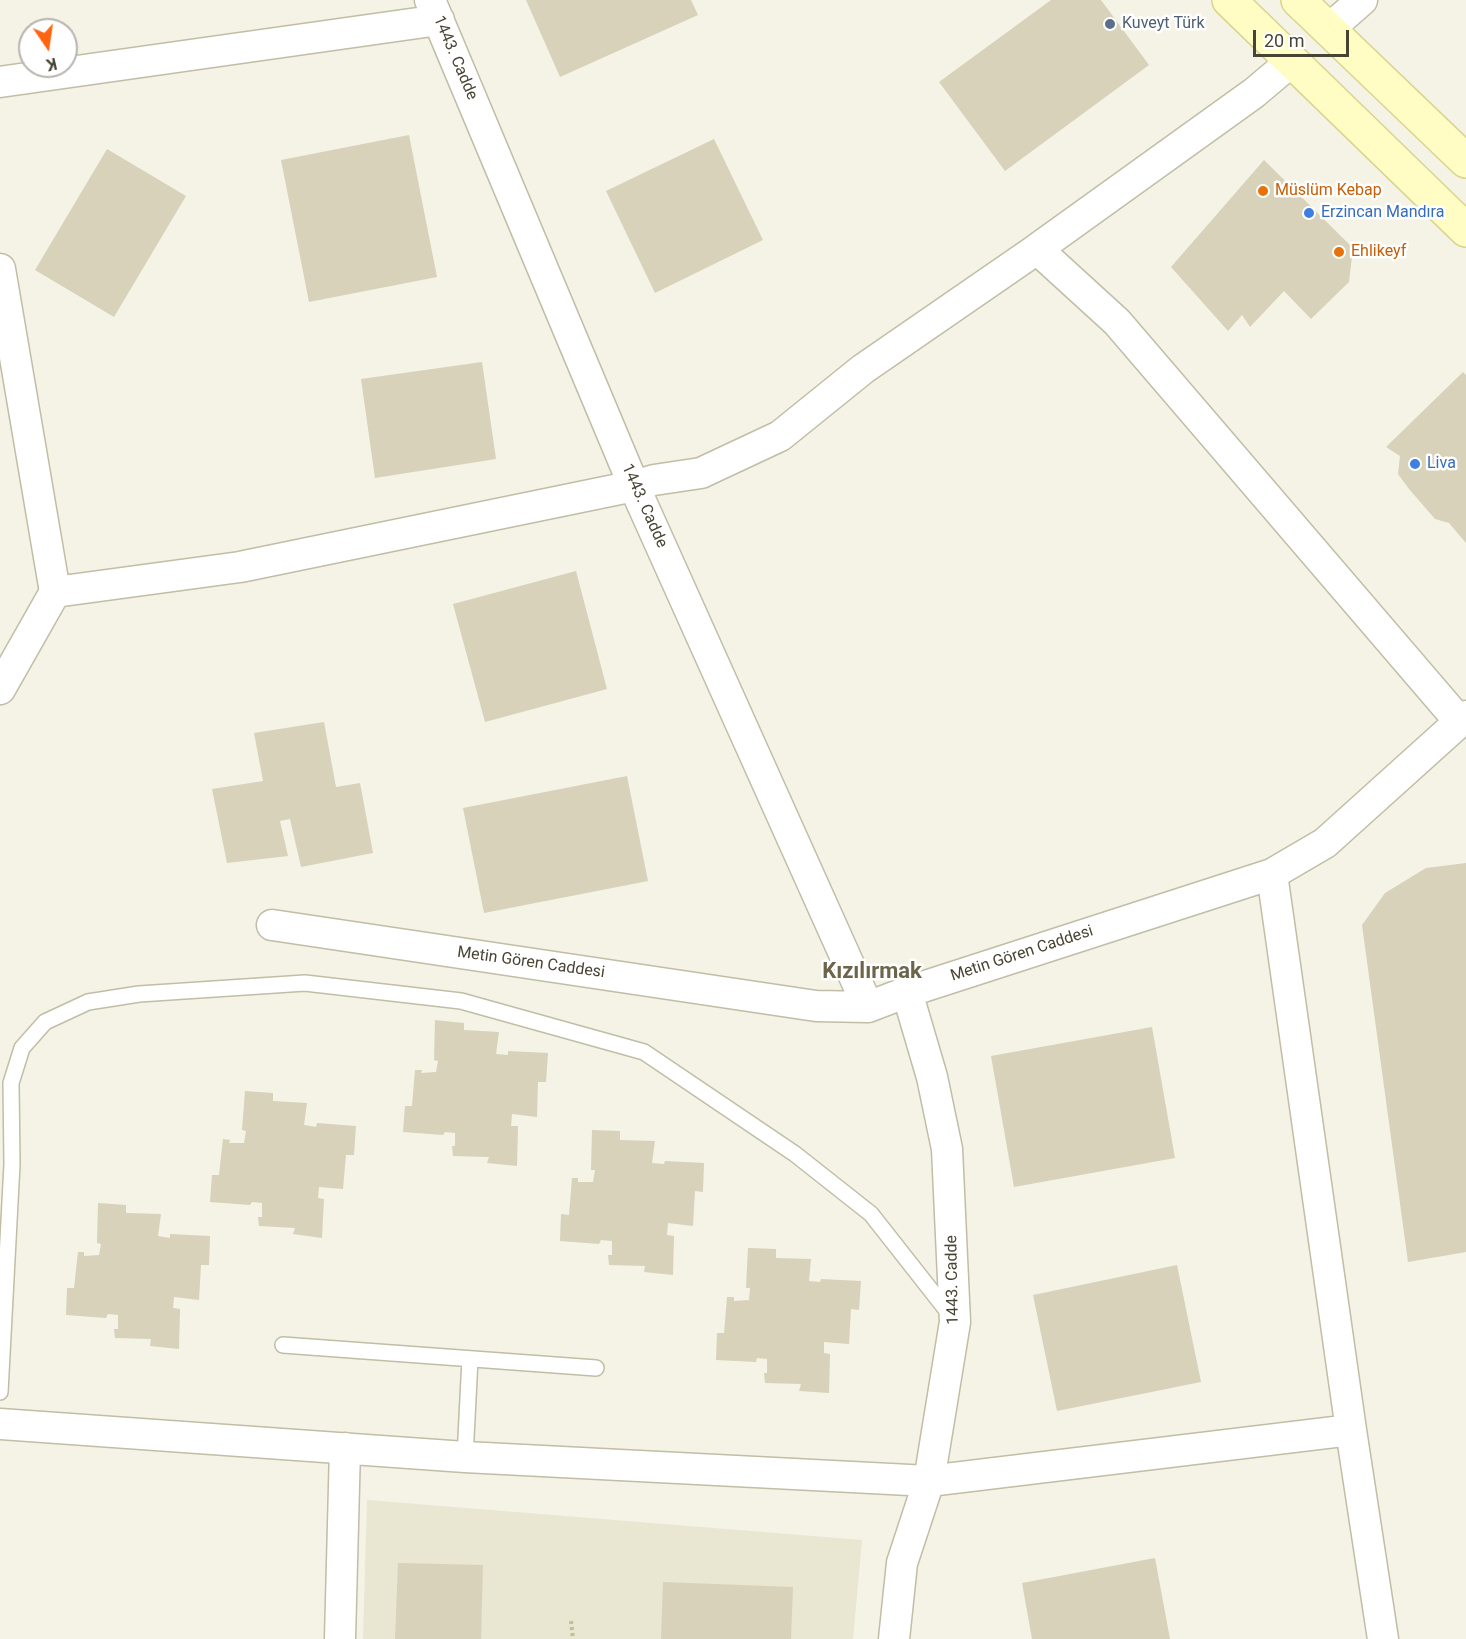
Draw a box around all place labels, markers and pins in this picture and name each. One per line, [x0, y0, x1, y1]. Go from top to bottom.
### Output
place label: Kuveyt Türk [1122, 14, 1205, 34]
marker: Kuveyt Türk [1103, 17, 1117, 31]
place label: Müslüm Kebap [1275, 181, 1382, 201]
marker: Müslüm Kebap [1256, 184, 1270, 198]
place label: Erzincan Mandıra [1321, 203, 1444, 223]
marker: Erzincan Mandıra [1302, 206, 1316, 220]
place label: Ehlikeyf [1351, 242, 1406, 262]
marker: Ehlikeyf [1332, 245, 1346, 259]
place label: Liva [1427, 454, 1456, 474]
marker: Liva [1408, 457, 1422, 471]

